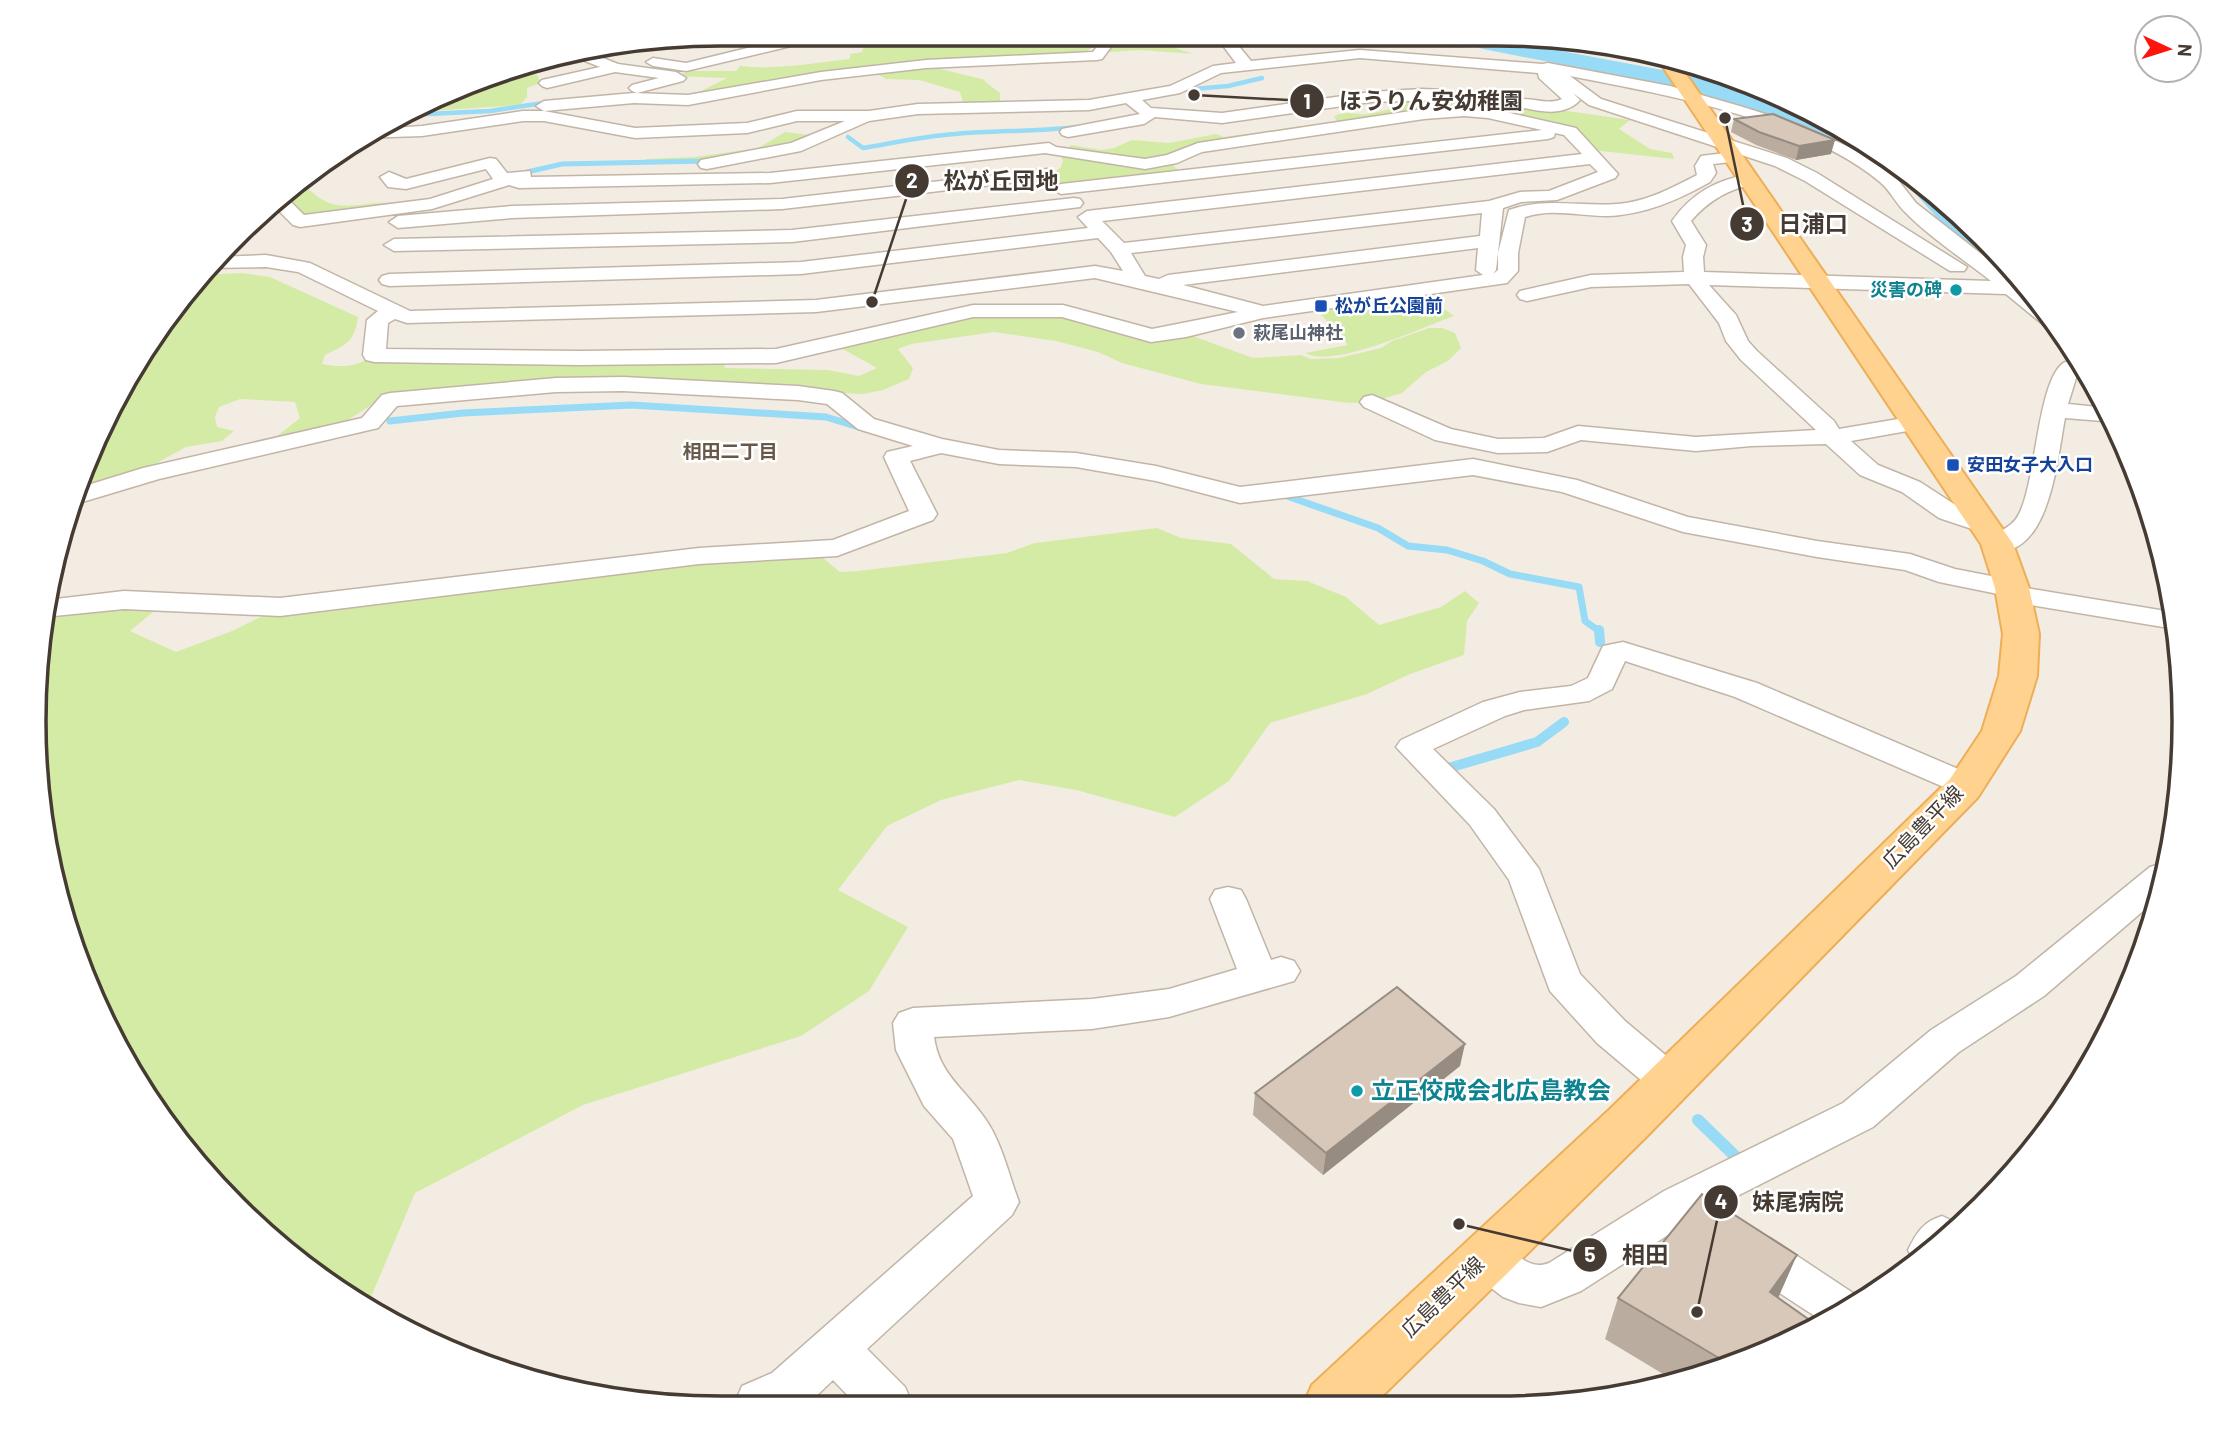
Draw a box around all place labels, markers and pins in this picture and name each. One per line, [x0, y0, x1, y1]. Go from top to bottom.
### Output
callout: ほうりん安幼稚園 [1290, 79, 1537, 123]
callout: 松が丘団地 [895, 159, 1073, 203]
callout: 日浦口 [1730, 202, 1862, 246]
place label: 災害の碑 [1870, 278, 1942, 300]
marker: 災害の碑 [1948, 282, 1964, 298]
place label: 松が丘公園前 [1335, 294, 1443, 316]
marker: 松が丘公園前 [1313, 298, 1329, 314]
place label: 萩尾山神社 [1253, 321, 1343, 343]
marker: 萩尾山神社 [1231, 325, 1247, 341]
place label: 安田女子大入口 [1967, 453, 2093, 475]
marker: 安田女子大入口 [1945, 457, 1961, 473]
place label: 立正佼成会北広島教会 [1371, 1075, 1611, 1104]
marker: 立正佼成会北広島教会 [1349, 1083, 1365, 1099]
callout: 妹尾病院 [1703, 1180, 1858, 1224]
callout: 相田 [1573, 1233, 1682, 1277]

